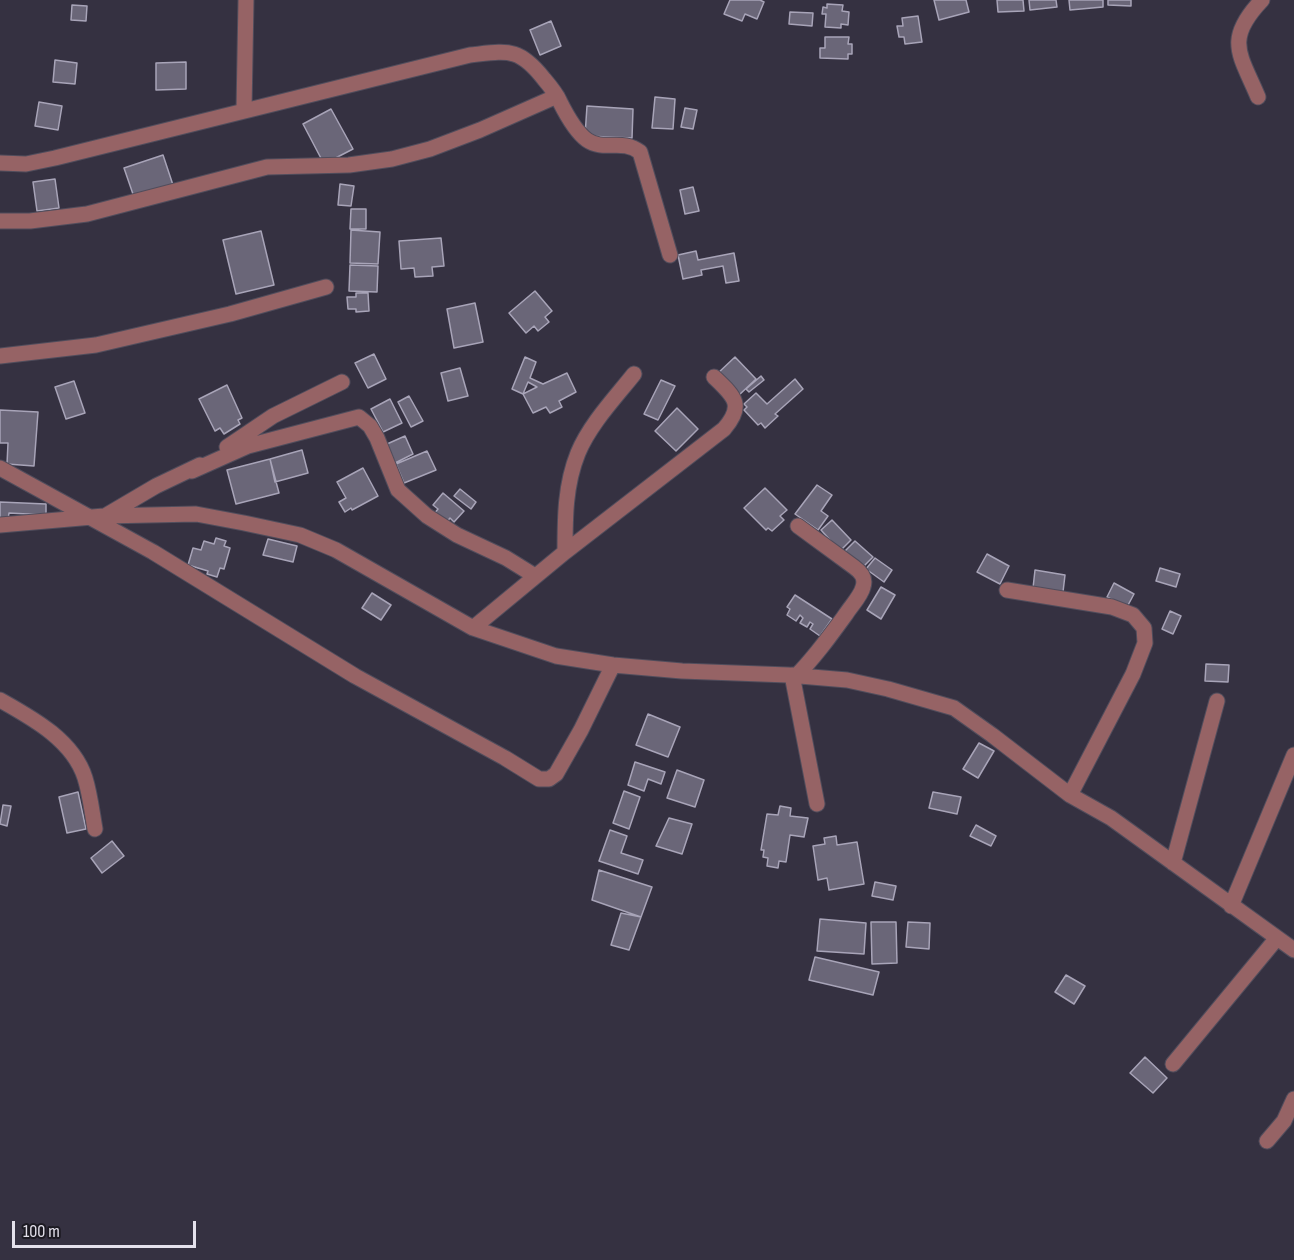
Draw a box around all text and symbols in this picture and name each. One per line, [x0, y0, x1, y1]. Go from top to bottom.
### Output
scale bar [15, 1209, 200, 1247]
text: 100 m [23, 1221, 60, 1242]

